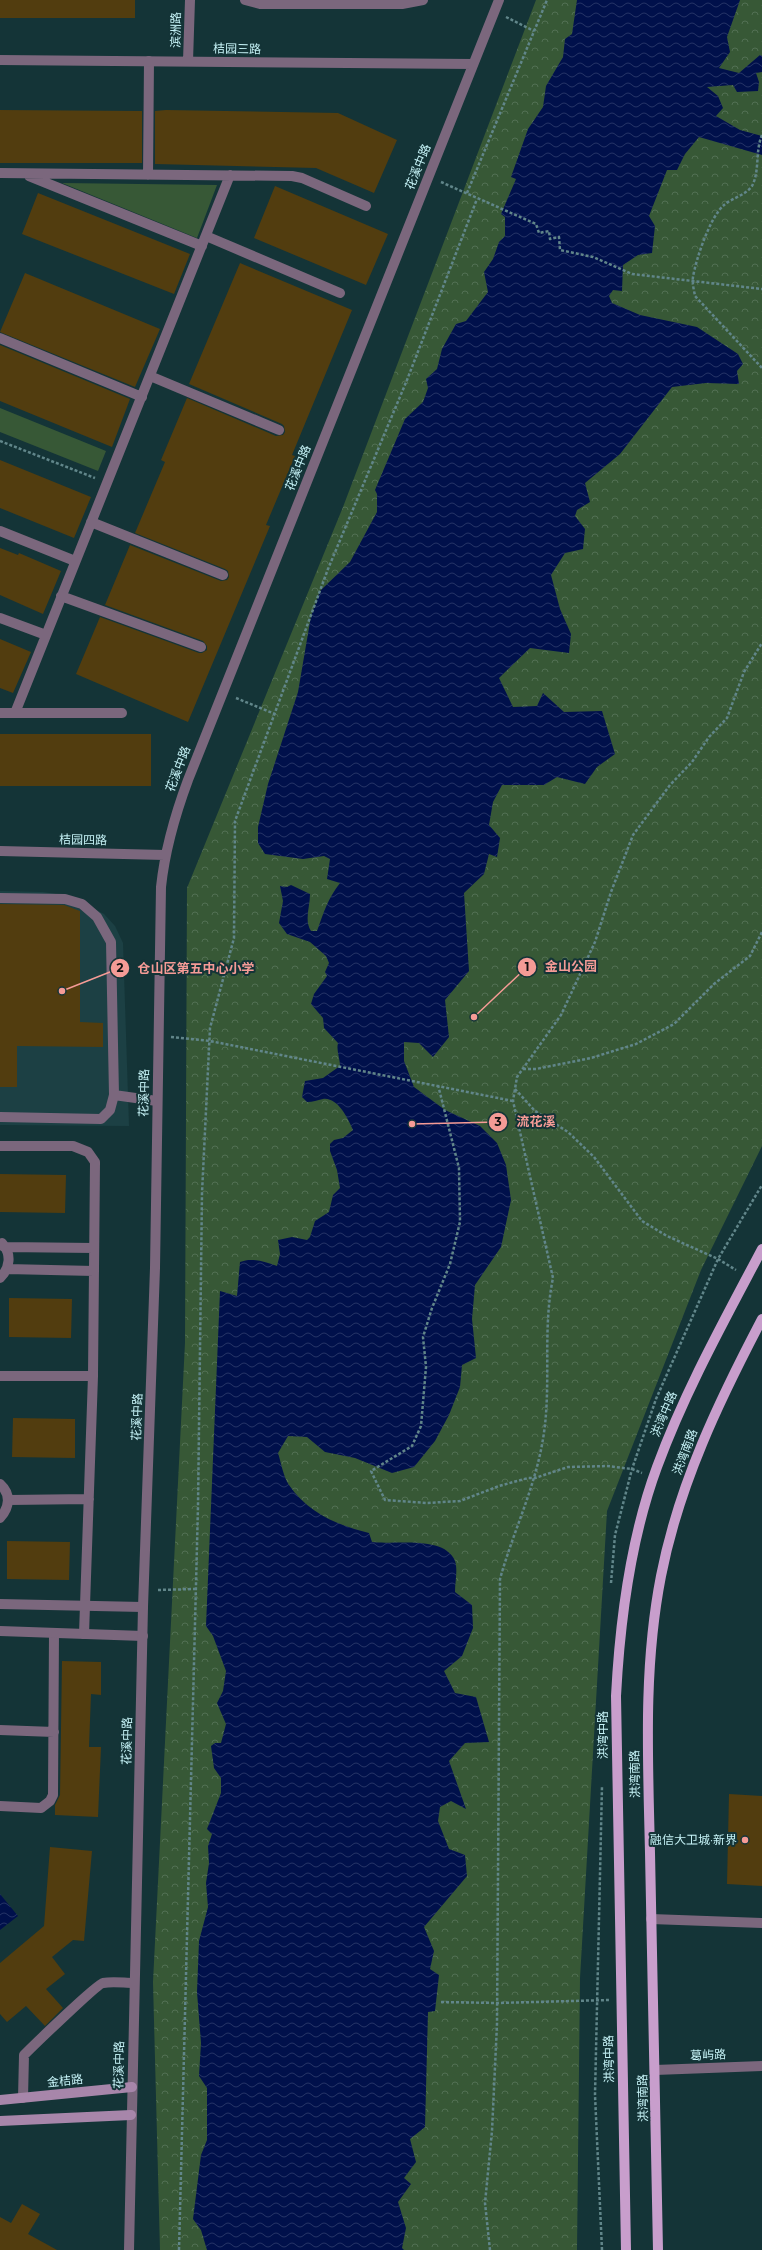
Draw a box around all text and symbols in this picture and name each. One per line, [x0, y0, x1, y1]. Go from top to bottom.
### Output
street label: 滨洲路 [168, 12, 183, 48]
street label: 桔园三路 [213, 41, 261, 56]
street label: 花溪中路 [402, 142, 433, 192]
street label: 花溪中路 [282, 443, 313, 493]
street label: 花溪中路 [162, 744, 193, 794]
street label: 桔园四路 [59, 832, 107, 847]
callout: 金山公园 [517, 954, 605, 979]
callout: 仓山区第五中心小学 [110, 956, 263, 981]
text: 金山公园 [545, 958, 597, 974]
text: 1 [525, 959, 529, 974]
text: 2 [116, 960, 124, 975]
text: 仓山区第五中心小学 [137, 960, 255, 976]
street label: 花溪中路 [136, 1069, 151, 1117]
callout: 流花溪 [488, 1109, 563, 1134]
text: 流花溪 [516, 1113, 556, 1129]
text: 3 [493, 1114, 502, 1129]
street label: 洪湾中路 [647, 1389, 680, 1439]
street label: 花溪中路 [128, 1393, 145, 1441]
street label: 洪湾南路 [669, 1427, 700, 1477]
street label: 洪湾中路 [595, 1711, 610, 1759]
street label: 花溪中路 [119, 1717, 134, 1765]
street label: 洪湾南路 [627, 1750, 642, 1798]
place label: 融信大卫城·新界 [650, 1832, 737, 1847]
marker: 融信大卫城·新界 [740, 1835, 750, 1845]
street label: 洪湾中路 [601, 2035, 616, 2083]
street label: 花溪中路 [111, 2041, 126, 2089]
street label: 葛屿路 [690, 2046, 726, 2063]
street label: 金桔路 [46, 2071, 84, 2090]
street label: 洪湾南路 [635, 2074, 650, 2122]

